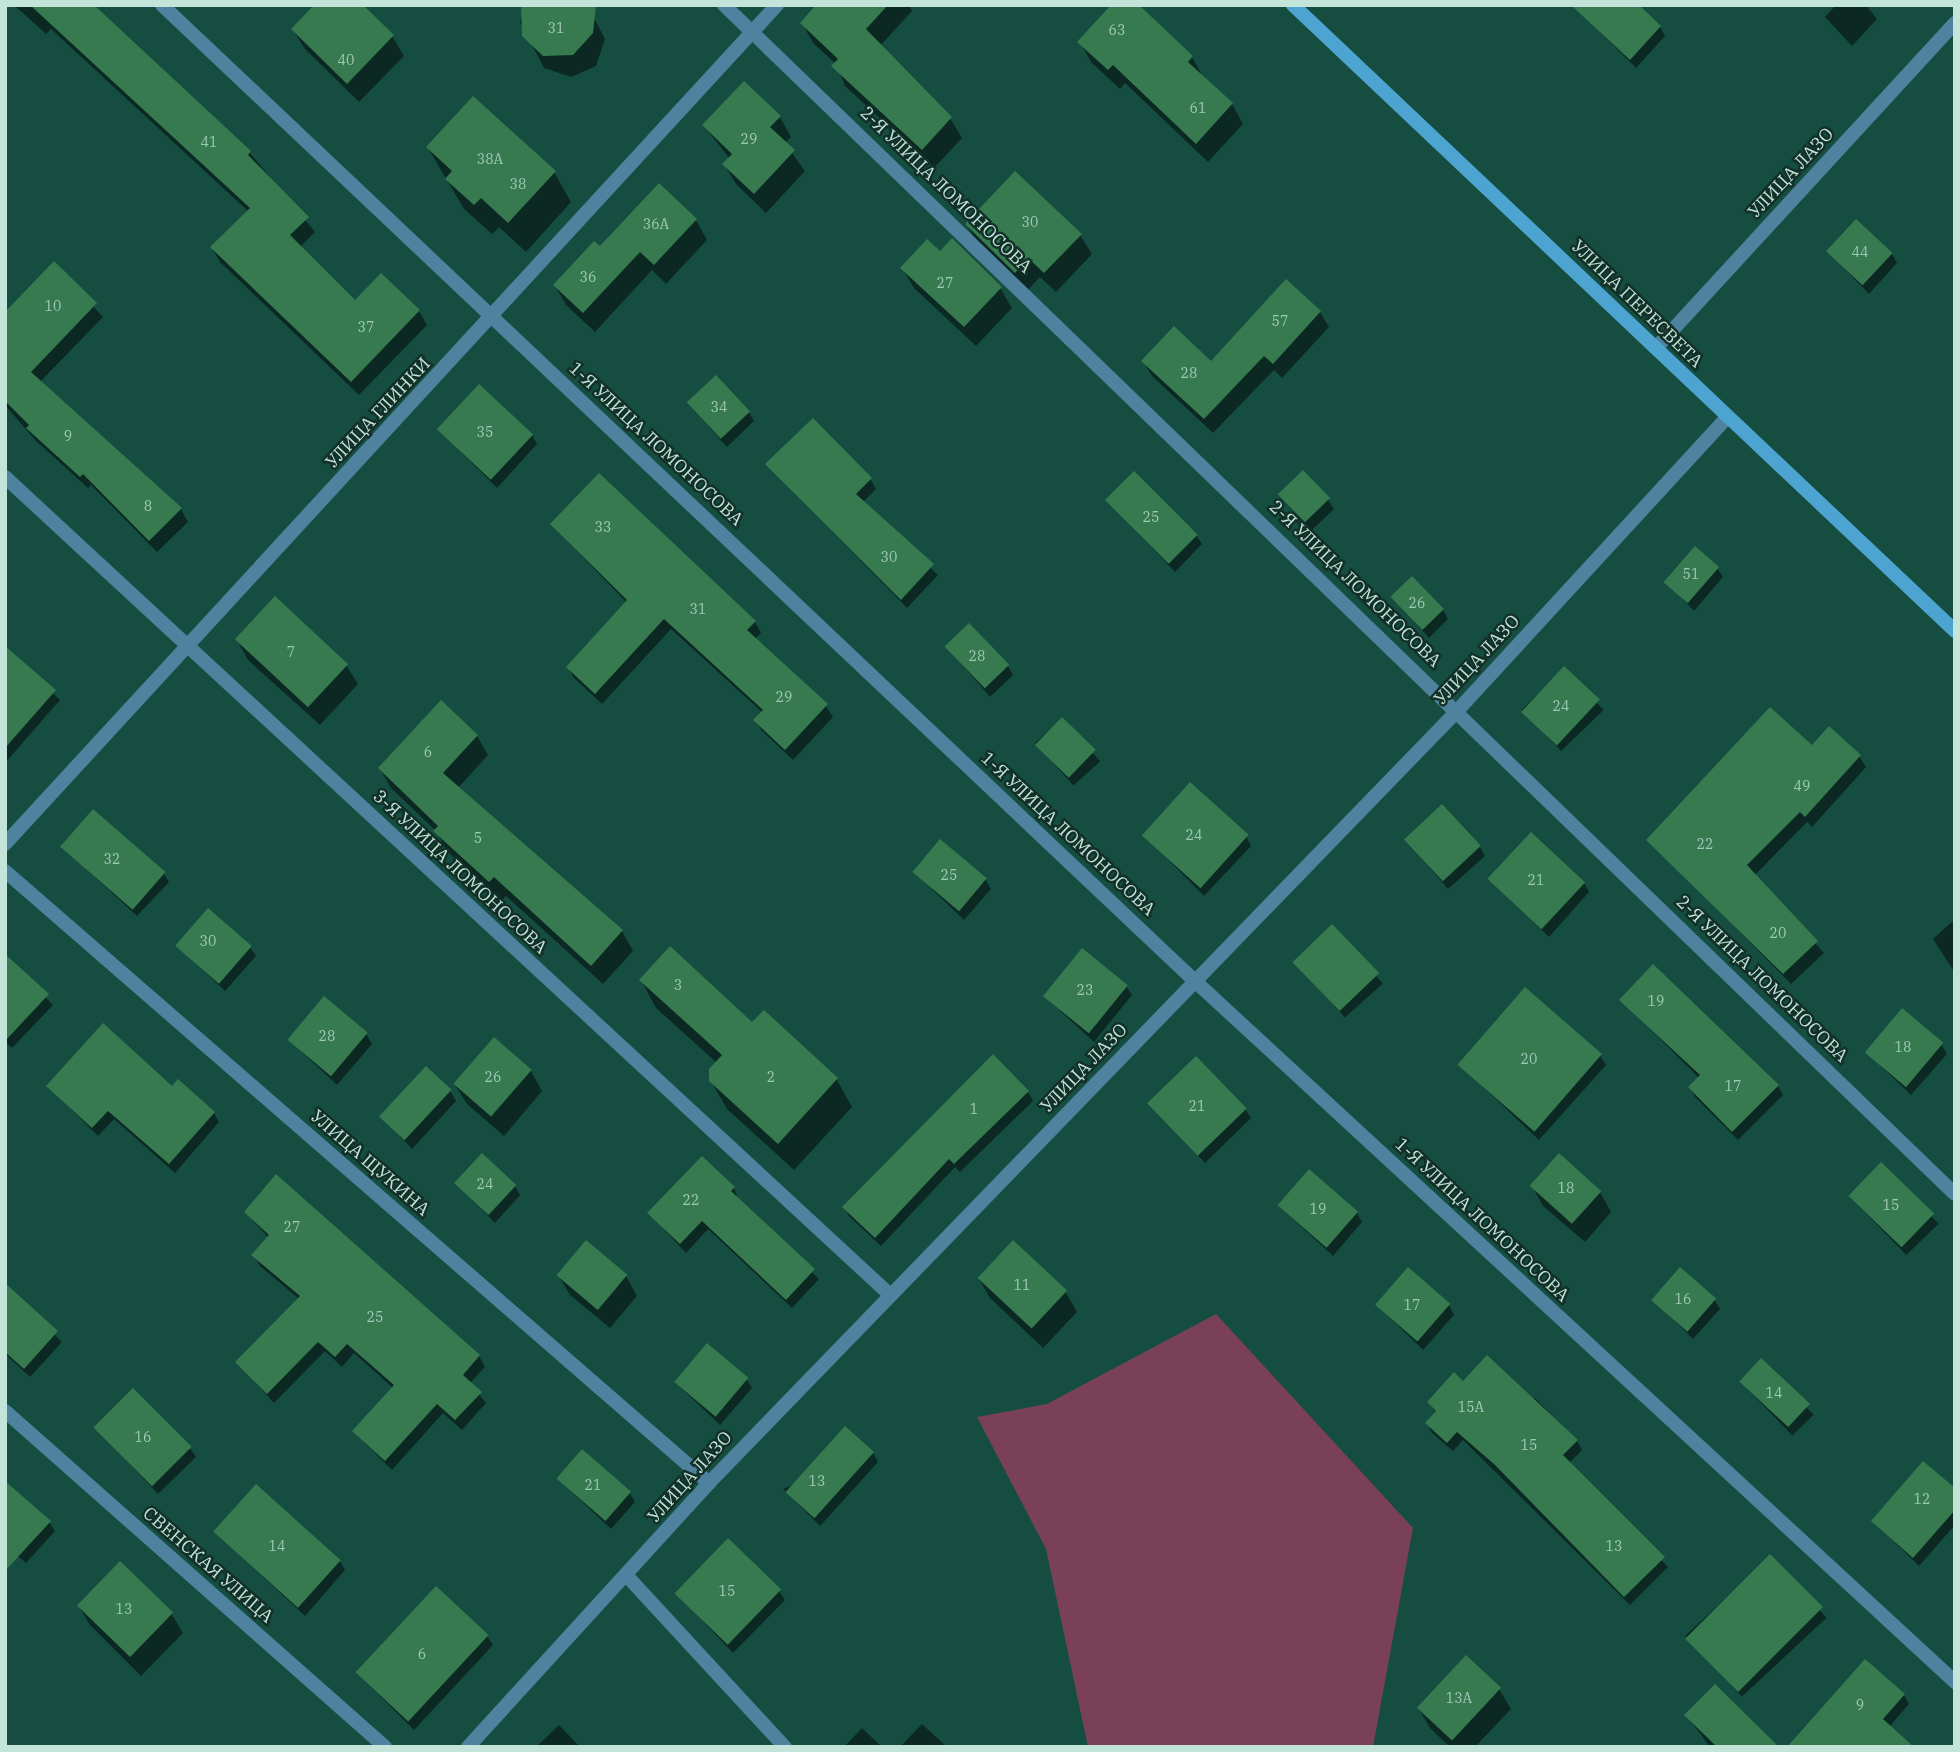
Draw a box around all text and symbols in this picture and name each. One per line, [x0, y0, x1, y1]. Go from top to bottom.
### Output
house number: 31 [548, 20, 564, 36]
house number: 63 [1109, 22, 1125, 38]
house number: 40 [338, 52, 354, 68]
house number: 61 [1190, 100, 1206, 116]
street label: 2-Я УЛИЦА ЛОМОНОСОВА [856, 102, 1036, 278]
street label: УЛИЦА ЛАЗО [1744, 123, 1838, 223]
house number: 29 [741, 131, 757, 147]
house number: 41 [201, 134, 217, 150]
house number: 38А [477, 151, 503, 167]
house number: 38 [510, 176, 526, 192]
house number: 30 [1022, 214, 1038, 230]
house number: 36А [643, 216, 669, 232]
street label: УЛИЦА ПЕРЕСВЕТА [1567, 236, 1707, 372]
house number: 44 [1852, 244, 1868, 260]
house number: 36 [580, 269, 596, 285]
house number: 27 [937, 275, 953, 291]
house number: 10 [45, 298, 61, 314]
house number: 57 [1272, 313, 1288, 329]
house number: 37 [358, 319, 374, 335]
street label: УЛИЦА ГЛИНКИ [321, 353, 435, 473]
street label: 1-Я УЛИЦА ЛОМОНОСОВА [564, 358, 748, 530]
house number: 28 [1181, 365, 1197, 381]
house number: 34 [711, 399, 727, 415]
house number: 35 [477, 424, 493, 440]
house number: 9 [64, 428, 72, 444]
street label: 2-Я УЛИЦА ЛОМОНОСОВА [1265, 496, 1445, 672]
house number: 8 [144, 498, 152, 514]
house number: 25 [1143, 509, 1159, 525]
house number: 33 [595, 519, 611, 535]
house number: 30 [881, 549, 897, 565]
house number: 51 [1683, 566, 1699, 582]
house number: 26 [1409, 595, 1425, 611]
house number: 31 [690, 601, 706, 617]
street label: УЛИЦА ЛАЗО [1430, 610, 1524, 710]
house number: 7 [287, 644, 295, 660]
house number: 28 [969, 648, 985, 664]
house number: 29 [776, 689, 792, 705]
house number: 24 [1553, 698, 1569, 714]
house number: 6 [424, 744, 432, 760]
street label: 1-Я УЛИЦА ЛОМОНОСОВА [976, 748, 1160, 920]
house number: 49 [1794, 778, 1810, 794]
street label: 3-Я УЛИЦА ЛОМОНОСОВА [368, 786, 552, 958]
house number: 24 [1186, 827, 1202, 843]
house number: 5 [474, 830, 482, 846]
house number: 22 [1697, 836, 1713, 852]
house number: 32 [104, 851, 120, 867]
house number: 25 [941, 867, 957, 883]
house number: 21 [1528, 872, 1544, 888]
street label: 2-Я УЛИЦА ЛОМОНОСОВА [1672, 891, 1852, 1067]
house number: 20 [1770, 925, 1786, 941]
house number: 30 [200, 933, 216, 949]
house number: 3 [674, 977, 682, 993]
house number: 23 [1077, 982, 1093, 998]
house number: 19 [1648, 993, 1664, 1009]
street label: УЛИЦА ЛАЗО [1036, 1019, 1132, 1117]
house number: 28 [319, 1028, 335, 1044]
house number: 18 [1895, 1039, 1911, 1055]
house number: 20 [1521, 1051, 1537, 1067]
house number: 26 [485, 1069, 501, 1085]
house number: 2 [767, 1069, 775, 1085]
house number: 17 [1725, 1078, 1741, 1094]
house number: 21 [1189, 1098, 1205, 1114]
house number: 1 [970, 1101, 978, 1117]
street label: УЛИЦА ЩУКИНА [306, 1106, 434, 1220]
street label: 1-Я УЛИЦА ЛОМОНОСОВА [1390, 1134, 1574, 1306]
house number: 24 [477, 1176, 493, 1192]
house number: 18 [1558, 1180, 1574, 1196]
house number: 22 [683, 1192, 699, 1208]
house number: 15 [1883, 1197, 1899, 1213]
house number: 19 [1310, 1201, 1326, 1217]
house number: 27 [284, 1219, 300, 1235]
house number: 11 [1014, 1277, 1030, 1293]
house number: 16 [1675, 1291, 1691, 1307]
house number: 17 [1404, 1297, 1420, 1313]
house number: 25 [367, 1309, 383, 1325]
house number: 14 [1766, 1385, 1782, 1401]
house number: 15А [1458, 1399, 1484, 1415]
street label: УЛИЦА ЛАЗО [643, 1427, 737, 1527]
house number: 16 [135, 1429, 151, 1445]
house number: 15 [1521, 1437, 1537, 1453]
house number: 13 [809, 1473, 825, 1489]
house number: 21 [585, 1477, 601, 1493]
house number: 12 [1914, 1491, 1930, 1507]
street label: СВЕНСКАЯ УЛИЦА [138, 1503, 278, 1627]
house number: 14 [269, 1538, 285, 1554]
house number: 13 [1606, 1538, 1622, 1554]
house number: 15 [719, 1583, 735, 1599]
house number: 13 [116, 1601, 132, 1617]
house number: 6 [418, 1646, 426, 1662]
house number: 13А [1446, 1690, 1472, 1706]
house number: 9 [1856, 1697, 1864, 1713]

